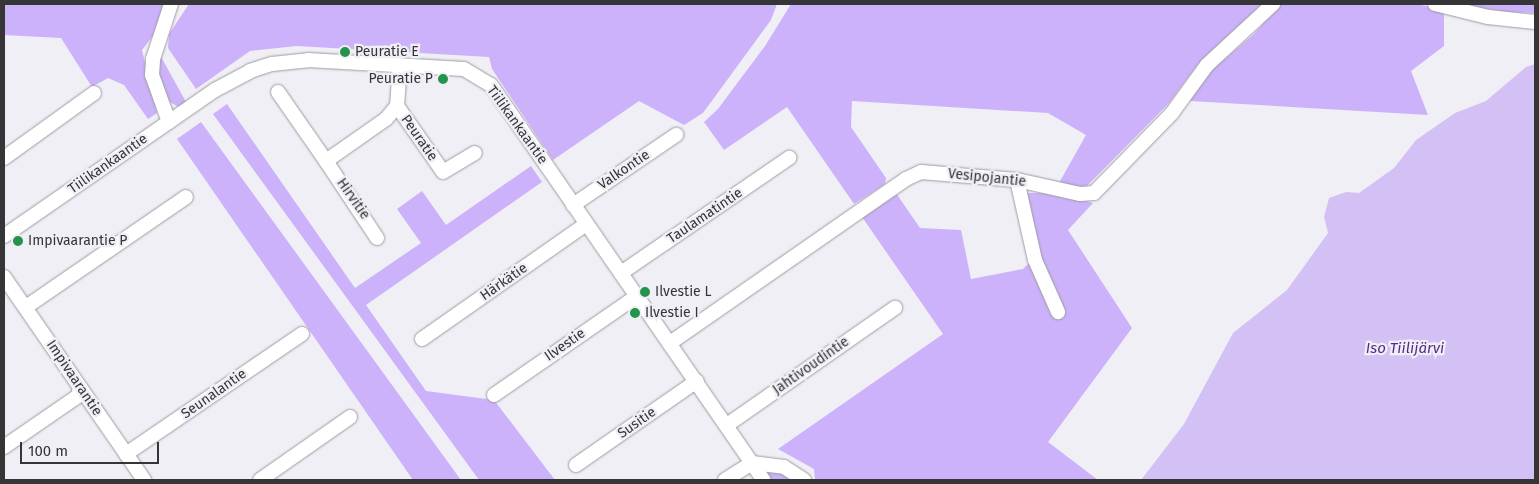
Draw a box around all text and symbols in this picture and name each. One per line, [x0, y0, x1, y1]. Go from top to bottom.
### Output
place label: Peuratie E [355, 44, 419, 60]
marker: Peuratie E [339, 46, 351, 58]
place label: Peuratie P [369, 71, 433, 87]
marker: Peuratie P [437, 73, 449, 85]
street label: Tiilikankaantie [483, 82, 551, 168]
street label: Peuratie [397, 112, 441, 164]
street label: Tiilikankaantie [65, 130, 151, 198]
street label: Valkontie [595, 147, 653, 193]
street label: Vesipojantie [947, 166, 1027, 190]
street label: Hirvitie [333, 175, 373, 223]
street label: Taulamatintie [664, 185, 746, 247]
place label: Impivaarantie P [28, 233, 127, 249]
marker: Impivaarantie P [12, 235, 24, 247]
street label: Härkätie [477, 260, 531, 304]
place label: Ilvestie L [655, 284, 711, 300]
marker: Ilvestie L [639, 286, 651, 298]
place label: Ilvestie I [645, 305, 699, 321]
marker: Ilvestie I [629, 307, 641, 319]
street label: Ilvestie [541, 325, 589, 365]
street label: Jahtivoudintie [770, 333, 852, 399]
street label: Impivaarantie [43, 337, 105, 419]
water label: Iso Tiilijärvi [1366, 340, 1444, 358]
street label: Seunalantie [178, 365, 250, 423]
street label: Susitie [615, 404, 659, 442]
scale bar [22, 432, 161, 464]
text: 100 m [28, 442, 68, 460]

